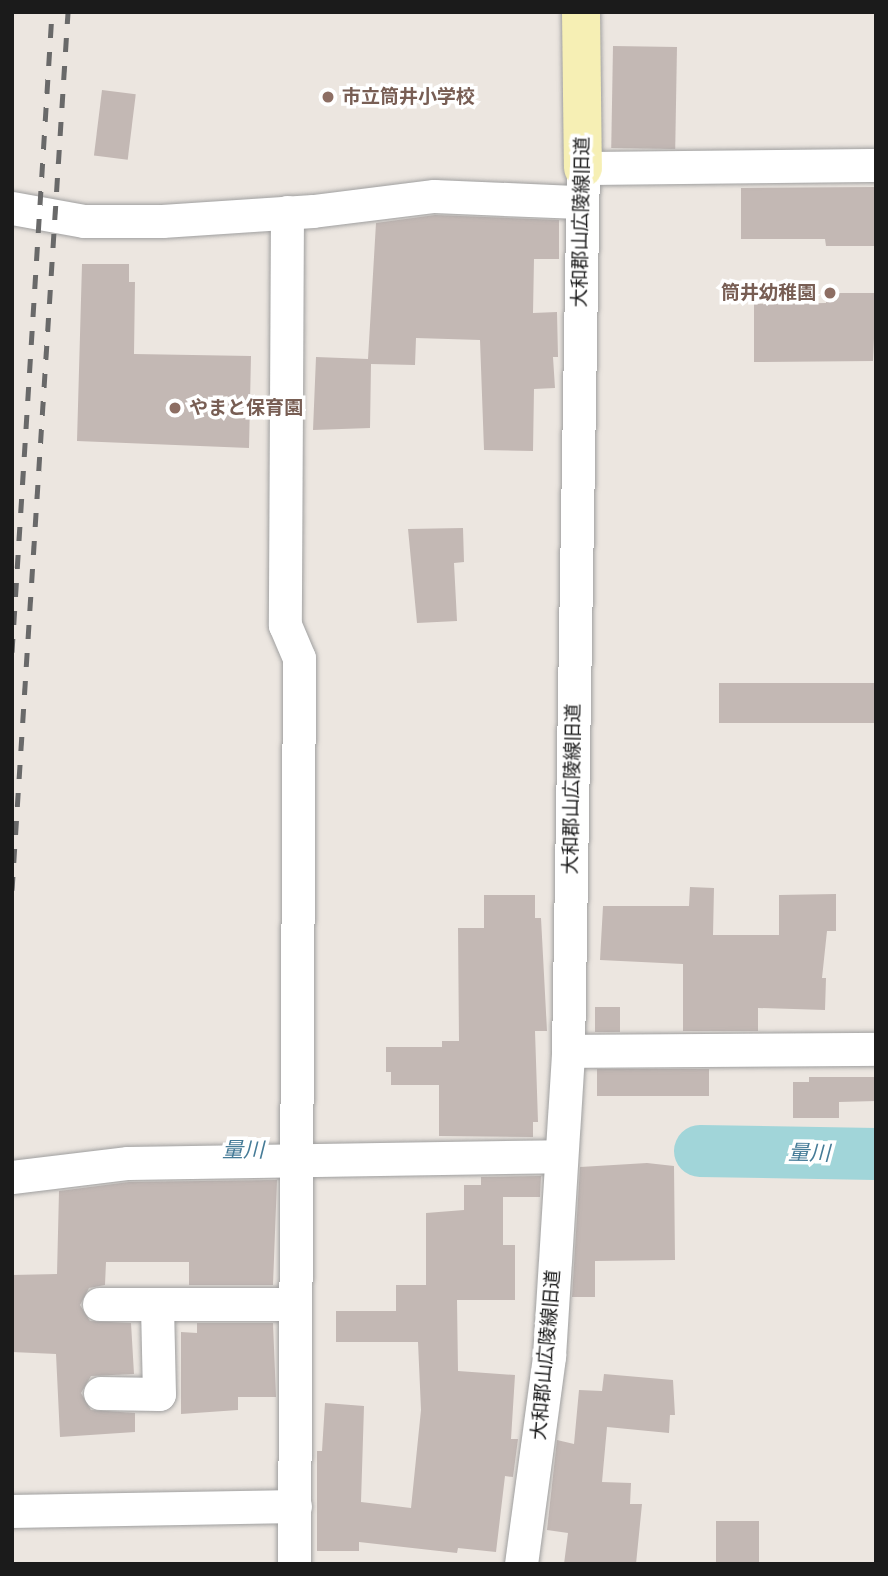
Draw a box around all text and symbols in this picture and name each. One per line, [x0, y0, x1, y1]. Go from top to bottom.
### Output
place label: 市立筒井小学校 [342, 86, 475, 108]
marker: 市立筒井小学校 [320, 89, 336, 105]
street label: 大和郡山広陵線旧道 [568, 136, 594, 308]
place label: 筒井幼稚園 [721, 282, 816, 304]
marker: 筒井幼稚園 [822, 285, 838, 301]
place label: やまと保育園 [189, 397, 303, 419]
marker: やまと保育園 [167, 400, 183, 416]
street label: 大和郡山広陵線旧道 [559, 703, 585, 875]
water label: 量川 [222, 1137, 264, 1163]
water label: 量川 [788, 1140, 830, 1166]
street label: 大和郡山広陵線旧道 [527, 1269, 565, 1441]

